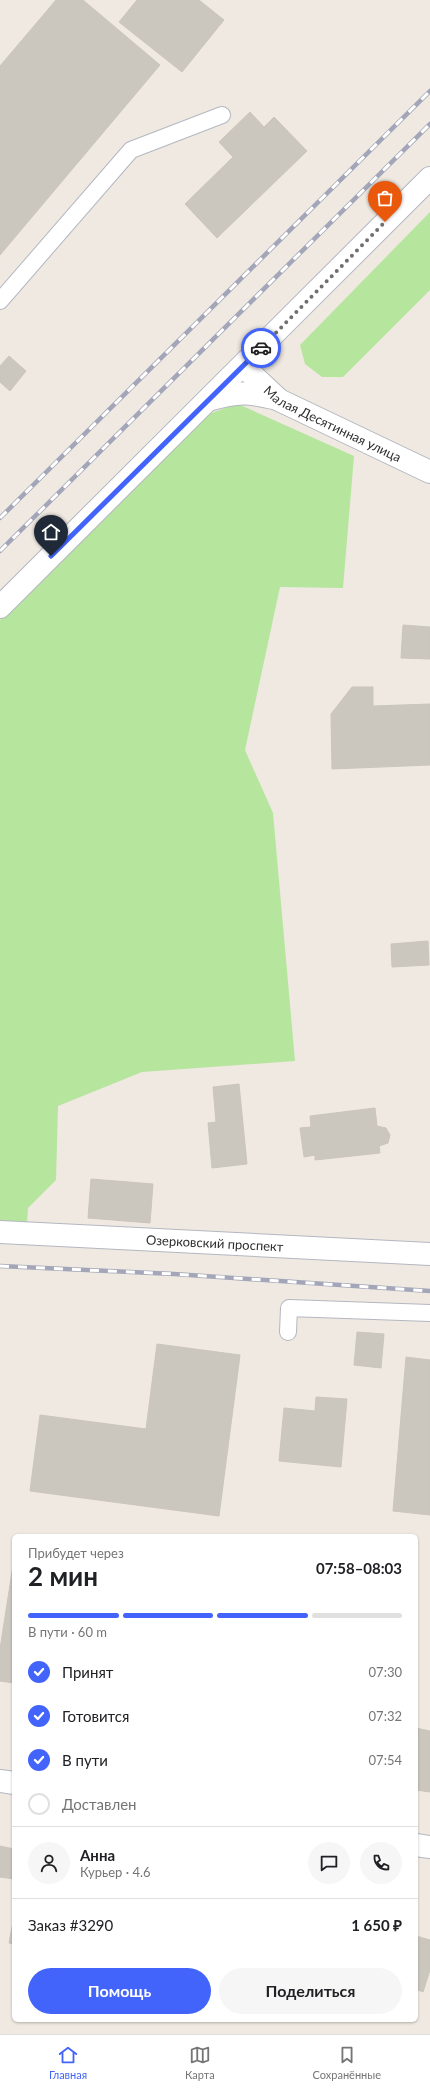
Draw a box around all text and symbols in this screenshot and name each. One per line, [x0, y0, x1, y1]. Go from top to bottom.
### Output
pin [368, 181, 402, 222]
icon: bag [374, 187, 396, 209]
courier [241, 328, 281, 368]
icon: car [250, 337, 272, 359]
street label: Малая Десятинная улица [261, 382, 404, 465]
pin [34, 515, 68, 556]
icon: home [40, 521, 62, 543]
street label: Озерковский проспект [146, 1231, 284, 1255]
text: Прибудет через [28, 1545, 124, 1561]
text: 07:58–08:03 [316, 1559, 402, 1577]
text: 2 мин [28, 1560, 98, 1592]
text: В пути · 60 m [28, 1624, 107, 1640]
icon: check [28, 1661, 50, 1683]
text: Принят [62, 1663, 113, 1681]
text: 07:30 [369, 1664, 402, 1680]
icon: check [28, 1705, 50, 1727]
text: Готовится [62, 1707, 129, 1725]
text: 07:32 [369, 1708, 402, 1724]
icon: check [28, 1749, 50, 1771]
text: В пути [62, 1751, 108, 1769]
text: 07:54 [369, 1752, 402, 1768]
text: Доставлен [62, 1795, 137, 1813]
button: person [28, 1842, 70, 1884]
button: chat [308, 1842, 350, 1884]
button: phone [360, 1842, 402, 1884]
text: Анна [80, 1846, 115, 1864]
text: Курьер · 4.6 [80, 1864, 151, 1880]
text: Заказ #3290 [28, 1916, 113, 1934]
text: 1 650 ₽ [351, 1916, 402, 1934]
button: Помощь [28, 1968, 211, 2014]
button: Поделиться [219, 1968, 402, 2014]
tab: Главная [49, 2044, 87, 2081]
tab: Карта [185, 2044, 215, 2081]
tab: Сохранённые [313, 2044, 381, 2081]

